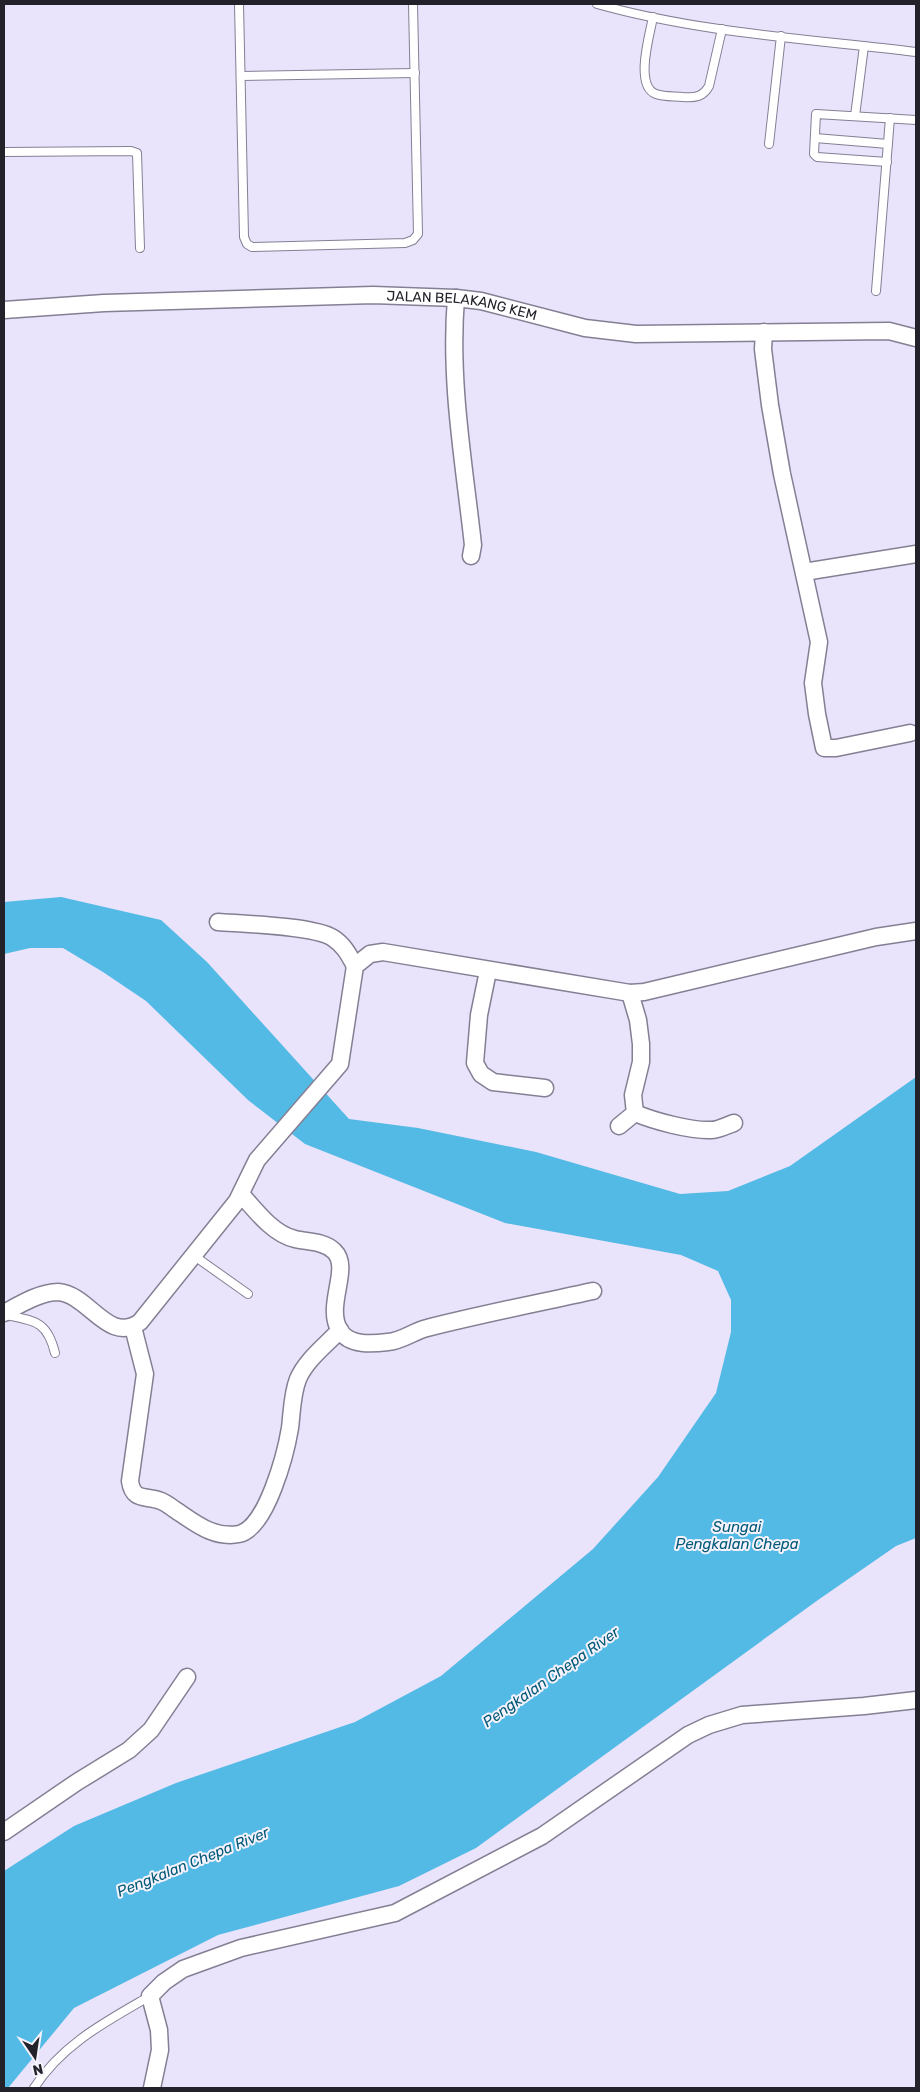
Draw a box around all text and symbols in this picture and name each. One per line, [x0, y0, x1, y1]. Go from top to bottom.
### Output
street label: JALAN BELAKANG KEM [386, 287, 539, 324]
water label: Sungai Pengkalan Chepa [675, 1518, 799, 1553]
water label: Pengkalan Chepa River [479, 1622, 624, 1731]
water label: Pengkalan Chepa River [114, 1823, 273, 1901]
north arrow [10, 2032, 60, 2082]
text: N [31, 2060, 45, 2079]

